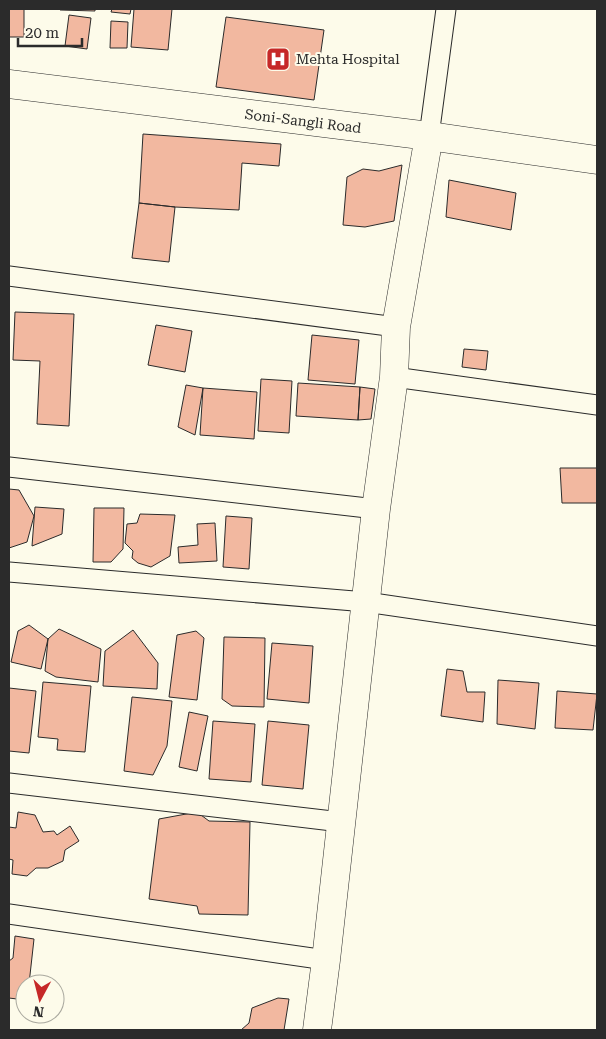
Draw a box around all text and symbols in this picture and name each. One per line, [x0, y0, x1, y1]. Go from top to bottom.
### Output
scale bar [18, 15, 81, 47]
text: 20 m [25, 24, 60, 42]
hospital icon: Mehta Hospital [265, 46, 291, 72]
place label: Mehta Hospital [296, 51, 400, 67]
street label: Soni-Sangli Road [244, 106, 362, 136]
north arrow [15, 974, 65, 1024]
text: N [32, 1003, 45, 1021]

